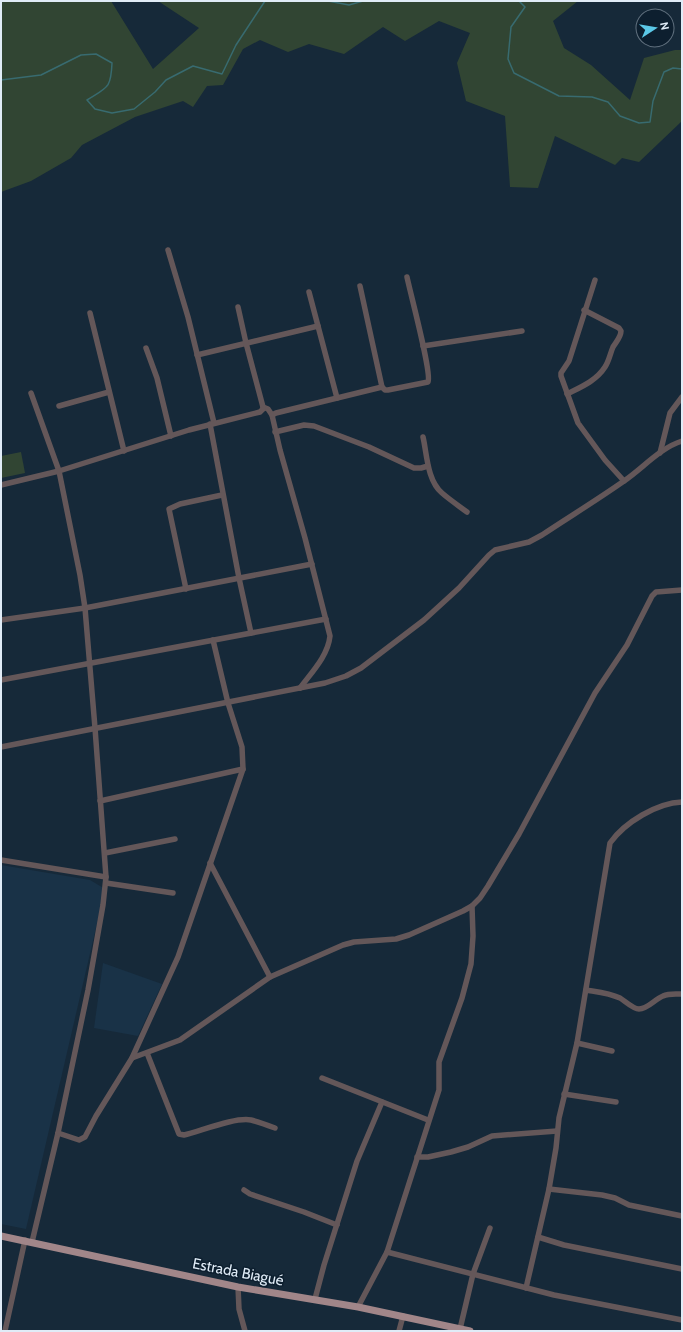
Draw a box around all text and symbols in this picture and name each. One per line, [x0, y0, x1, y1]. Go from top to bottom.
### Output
north arrow [635, 8, 675, 48]
text: N [657, 21, 672, 31]
street label: Estrada Biagué [191, 1254, 285, 1290]

